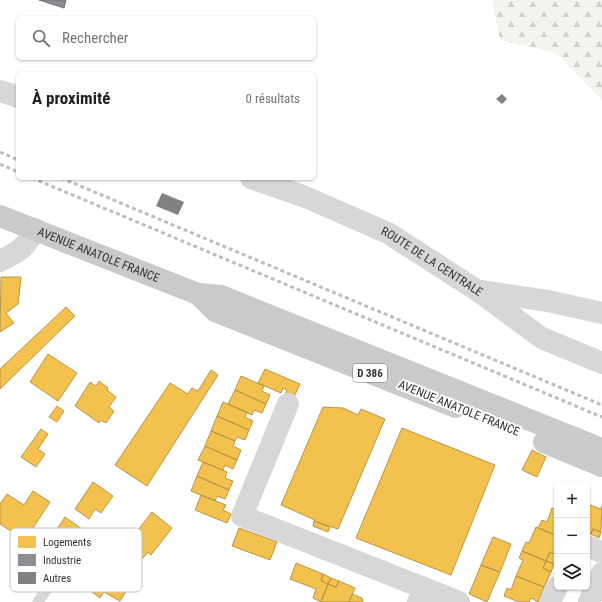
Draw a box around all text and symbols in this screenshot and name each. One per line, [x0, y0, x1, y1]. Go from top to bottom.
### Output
search box [16, 16, 316, 60]
icon: search [30, 27, 52, 49]
text: Rechercher [62, 29, 128, 47]
text: À proximité [32, 88, 110, 108]
text: 0 résultats [246, 91, 300, 106]
street label: ROUTE DE LA CENTRALE [379, 224, 485, 299]
street label: AVENUE ANATOLE FRANCE [36, 225, 162, 285]
road number: D 386 [353, 364, 387, 382]
street label: AVENUE ANATOLE FRANCE [396, 377, 522, 439]
map controls [554, 482, 590, 590]
button: + [554, 482, 590, 518]
button: − [554, 518, 590, 554]
legend [10, 528, 142, 592]
text: Logements [43, 536, 91, 549]
text: Industrie [43, 554, 81, 567]
button: layers [554, 554, 590, 590]
text: Autres [43, 572, 71, 585]

